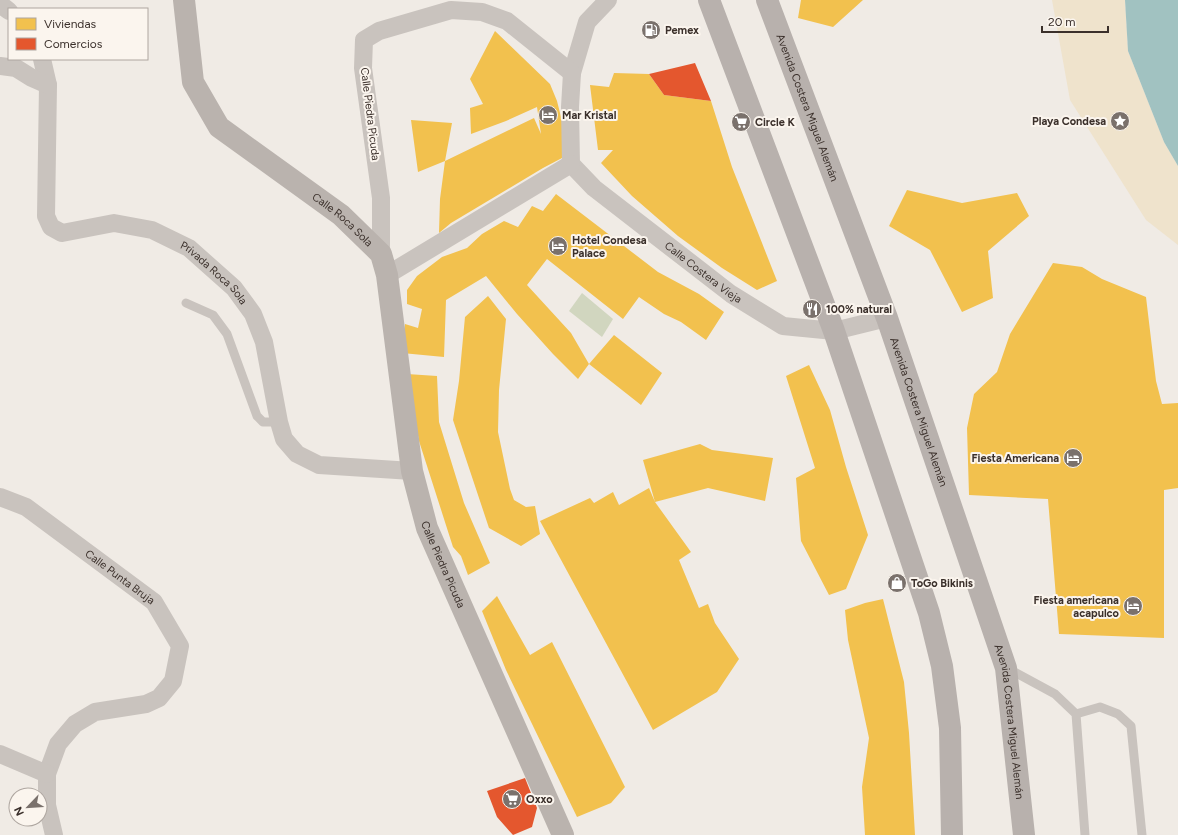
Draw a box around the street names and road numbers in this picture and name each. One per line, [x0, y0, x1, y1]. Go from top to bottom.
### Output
street label: Avenida Costera Miguel Alemán [774, 32, 841, 183]
street label: Calle Piedra Picuda [358, 67, 382, 161]
street label: Calle Roca Sola [310, 190, 376, 249]
street label: Privada Roca Sola [178, 238, 250, 307]
street label: Calle Costera Vieja [662, 239, 744, 306]
street label: Avenida Costera Miguel Alemán [888, 336, 950, 488]
street label: Calle Piedra Picuda [419, 520, 468, 610]
street label: Calle Punta Bruja [83, 547, 157, 607]
street label: Avenida Costera Miguel Alemán [992, 642, 1027, 800]

